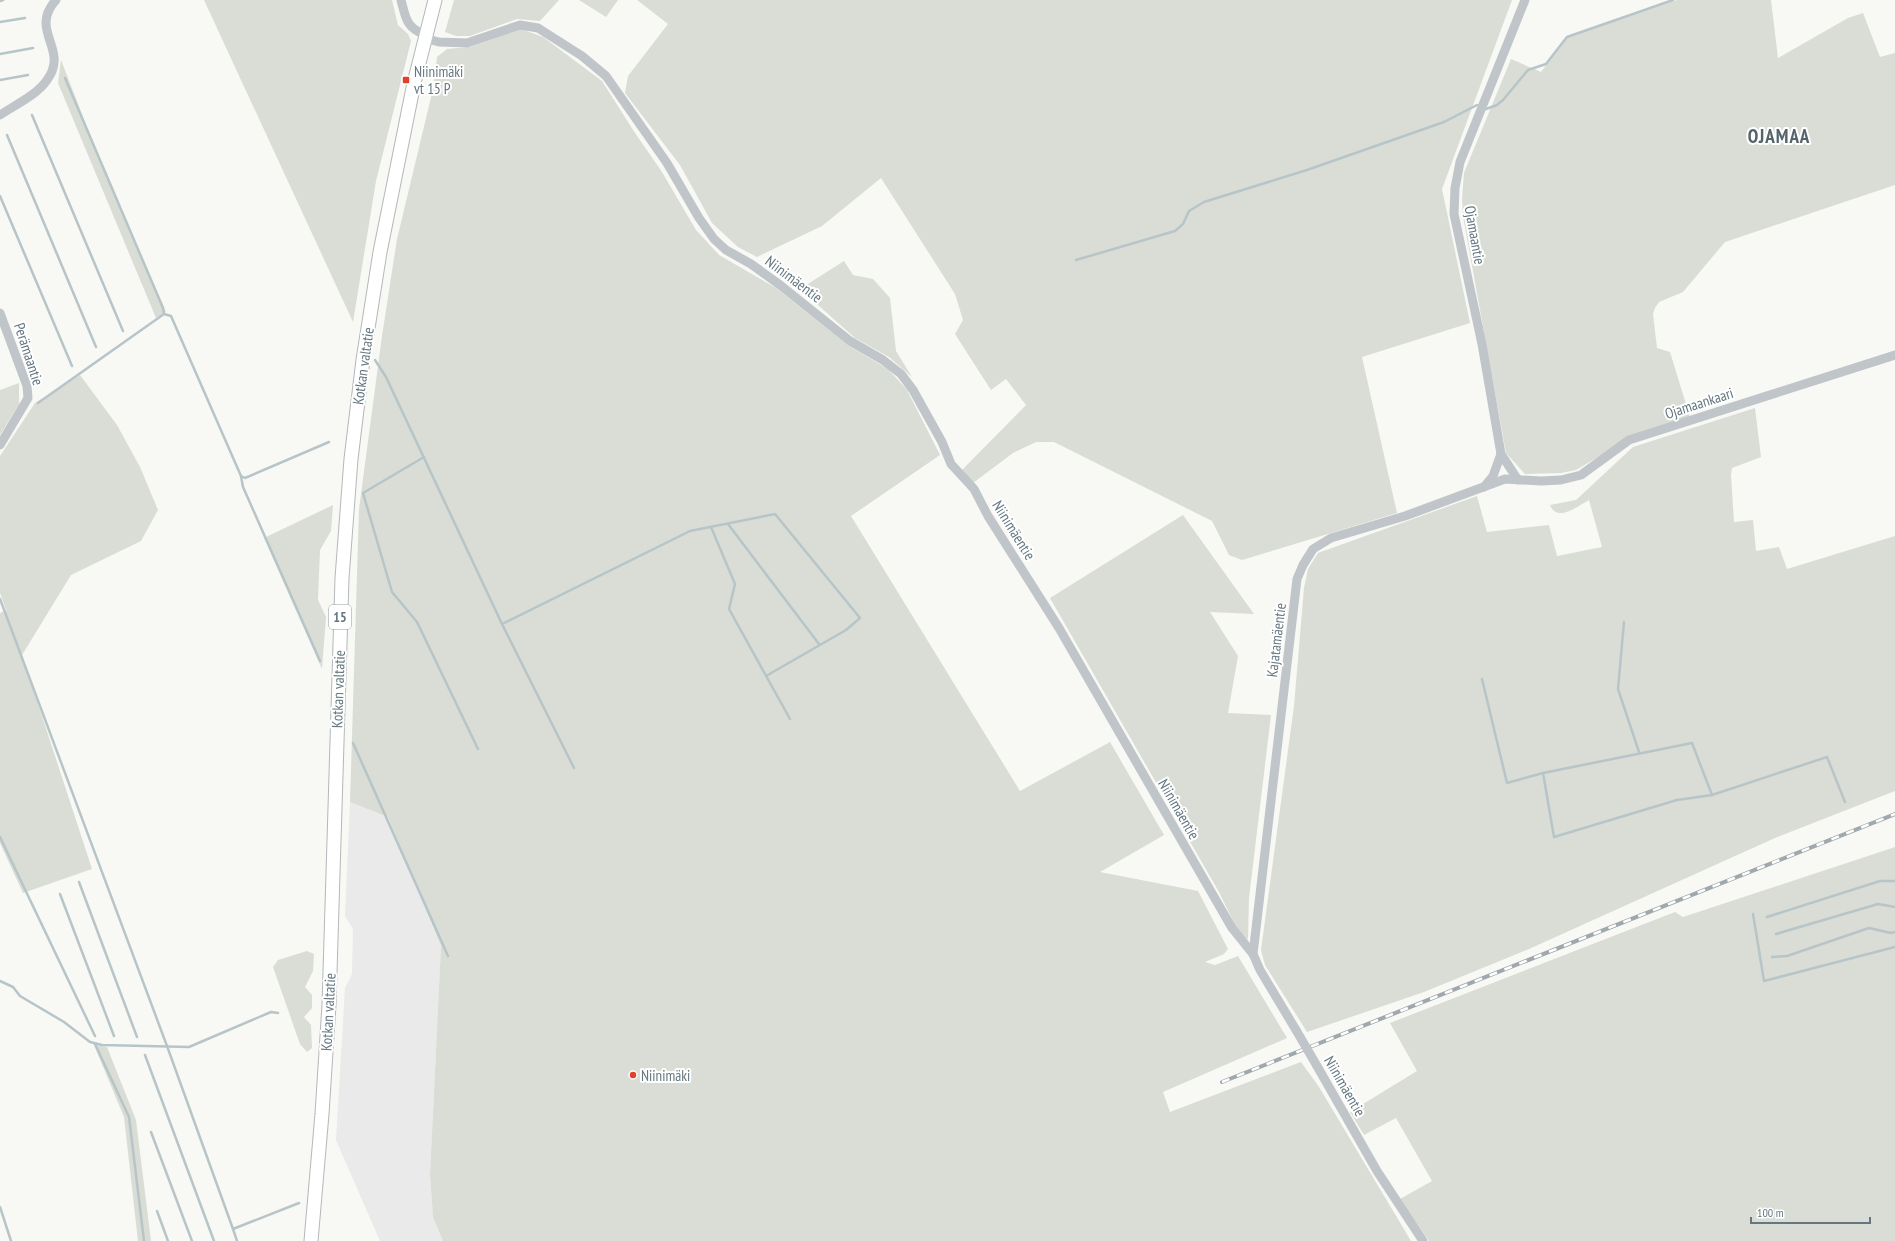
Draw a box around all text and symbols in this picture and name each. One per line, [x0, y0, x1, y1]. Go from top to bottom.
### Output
place label: Niinimäki vt 15 P [414, 62, 463, 98]
marker: Niinimäki vt 15 P [401, 75, 411, 85]
district label: OJAMAA [1748, 124, 1810, 148]
street label: Ojamaantie [1460, 204, 1490, 266]
street label: Niinimäentie [762, 251, 826, 307]
street label: Perämaantie [10, 320, 48, 388]
street label: Kotkan valtatie [348, 326, 378, 406]
street label: Ojamaankaari [1662, 383, 1736, 423]
street label: Niinimäentie [988, 497, 1040, 563]
street label: Kajatamäentie [1262, 602, 1290, 678]
road number: 15 [329, 605, 351, 629]
street label: Kotkan valtatie [327, 650, 349, 728]
street label: Niinimäentie [1154, 775, 1204, 843]
street label: Kotkan valtatie [316, 973, 340, 1051]
street label: Niinimäentie [1320, 1052, 1370, 1120]
place label: Niinimäki [641, 1066, 690, 1085]
marker: Niinimäki [628, 1070, 638, 1080]
scale bar [1751, 1199, 1870, 1225]
text: 100 m [1757, 1205, 1784, 1220]

